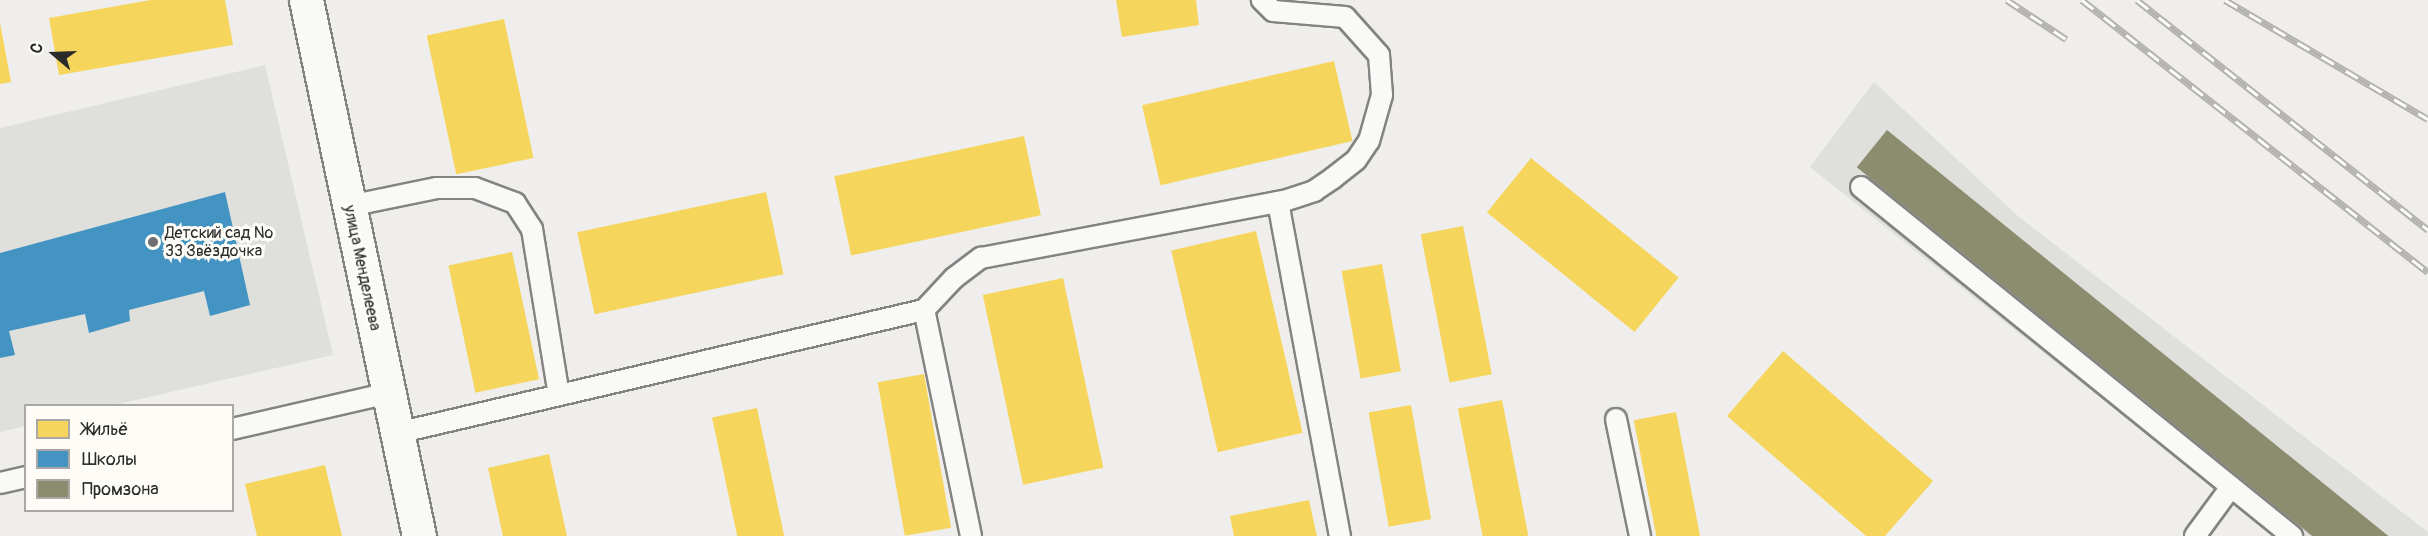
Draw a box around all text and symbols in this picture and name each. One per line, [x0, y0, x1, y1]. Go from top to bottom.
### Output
north arrow [24, 24, 84, 84]
text: С [26, 40, 48, 56]
street label: улица Менделеева [339, 204, 385, 332]
place label: Детский сад № 33 Звёздочка [165, 223, 273, 261]
marker: Детский сад № 33 Звёздочка [146, 235, 160, 249]
legend [24, 404, 234, 512]
text: Жильё [82, 418, 128, 441]
text: Школы [82, 448, 137, 471]
text: Промзона [82, 478, 159, 501]

